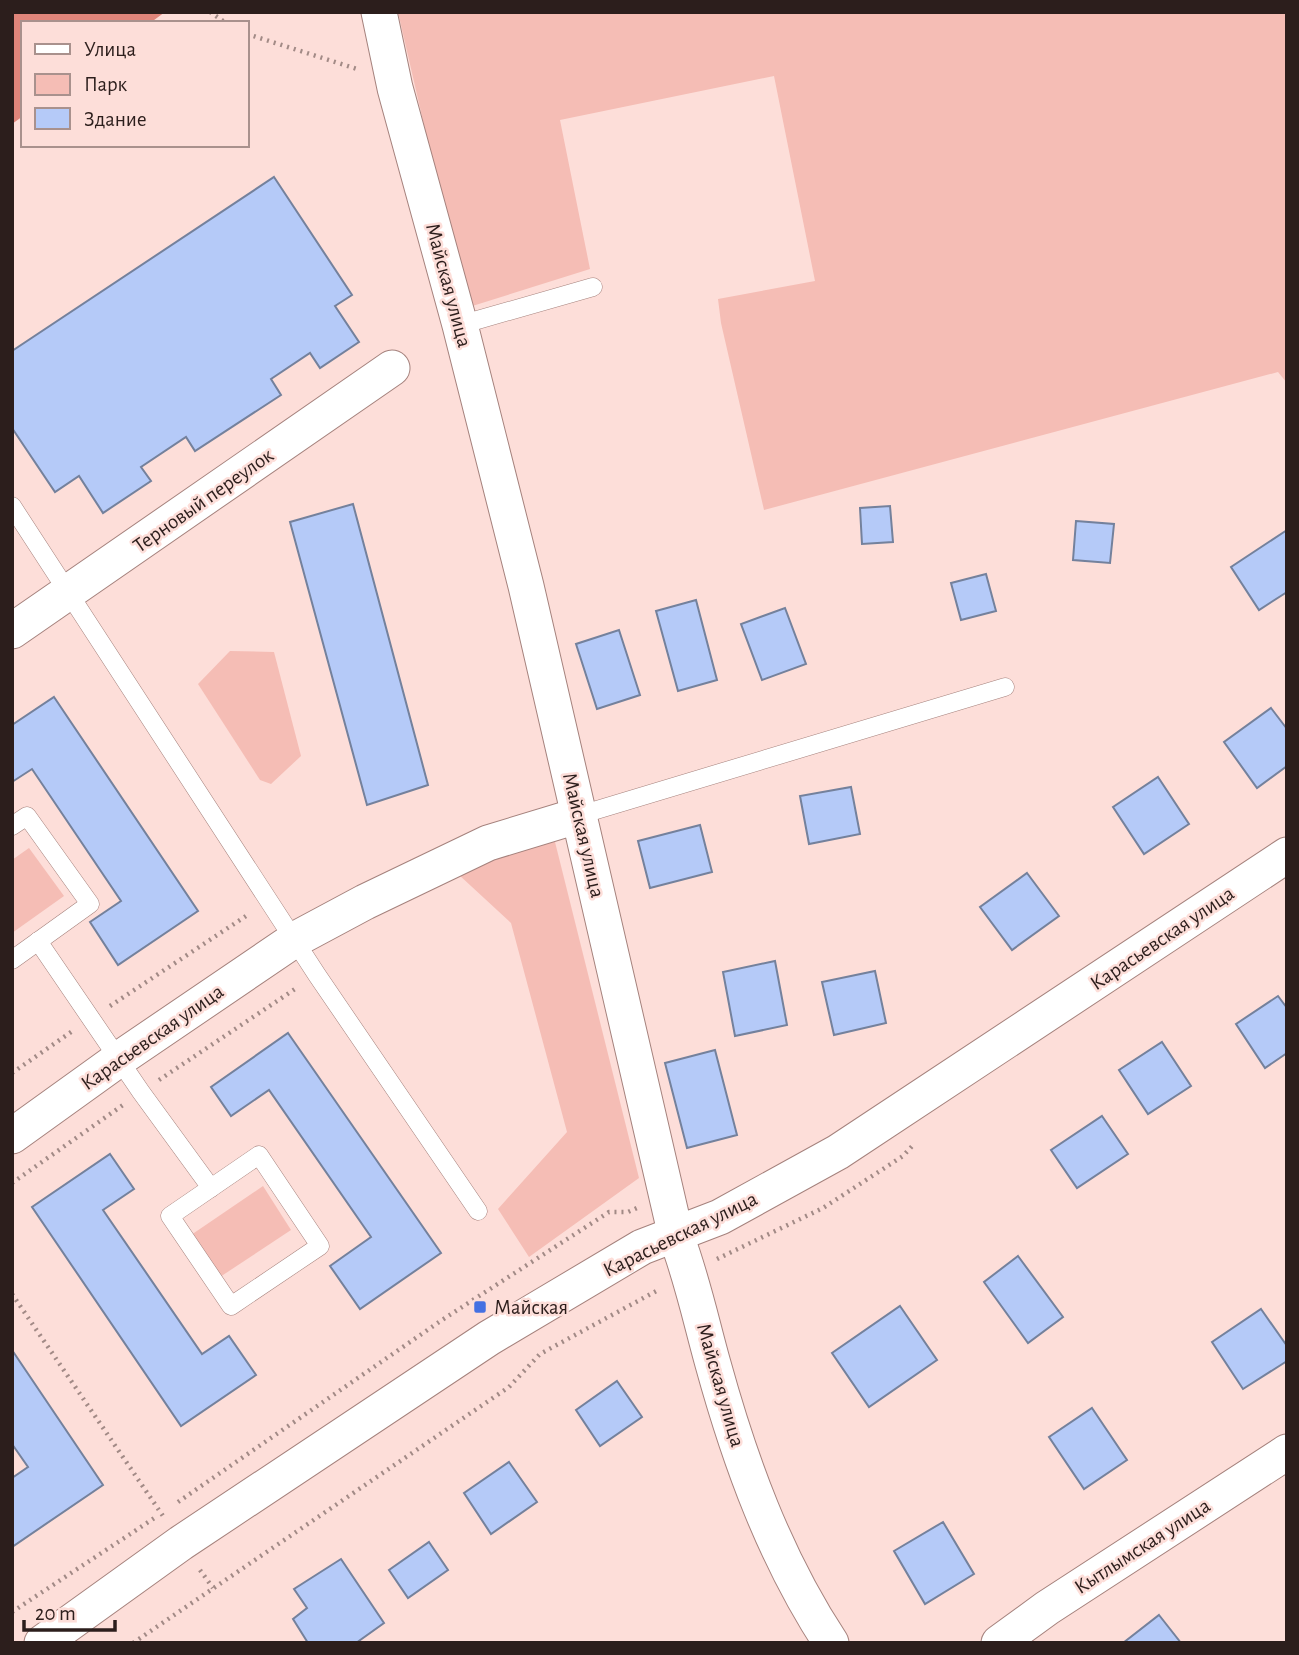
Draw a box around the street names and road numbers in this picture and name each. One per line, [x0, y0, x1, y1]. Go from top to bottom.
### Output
street label: Майская улица [422, 221, 475, 350]
street label: Терновый переулок [129, 444, 277, 556]
street label: Майская улица [559, 771, 608, 900]
street label: Карасьевская улица [1087, 882, 1238, 994]
street label: Карасьевская улица [77, 980, 228, 1094]
street label: Карасьевская улица [600, 1188, 761, 1281]
street label: Майская улица [693, 1321, 748, 1450]
street label: Кытлымская улица [1071, 1495, 1214, 1598]

